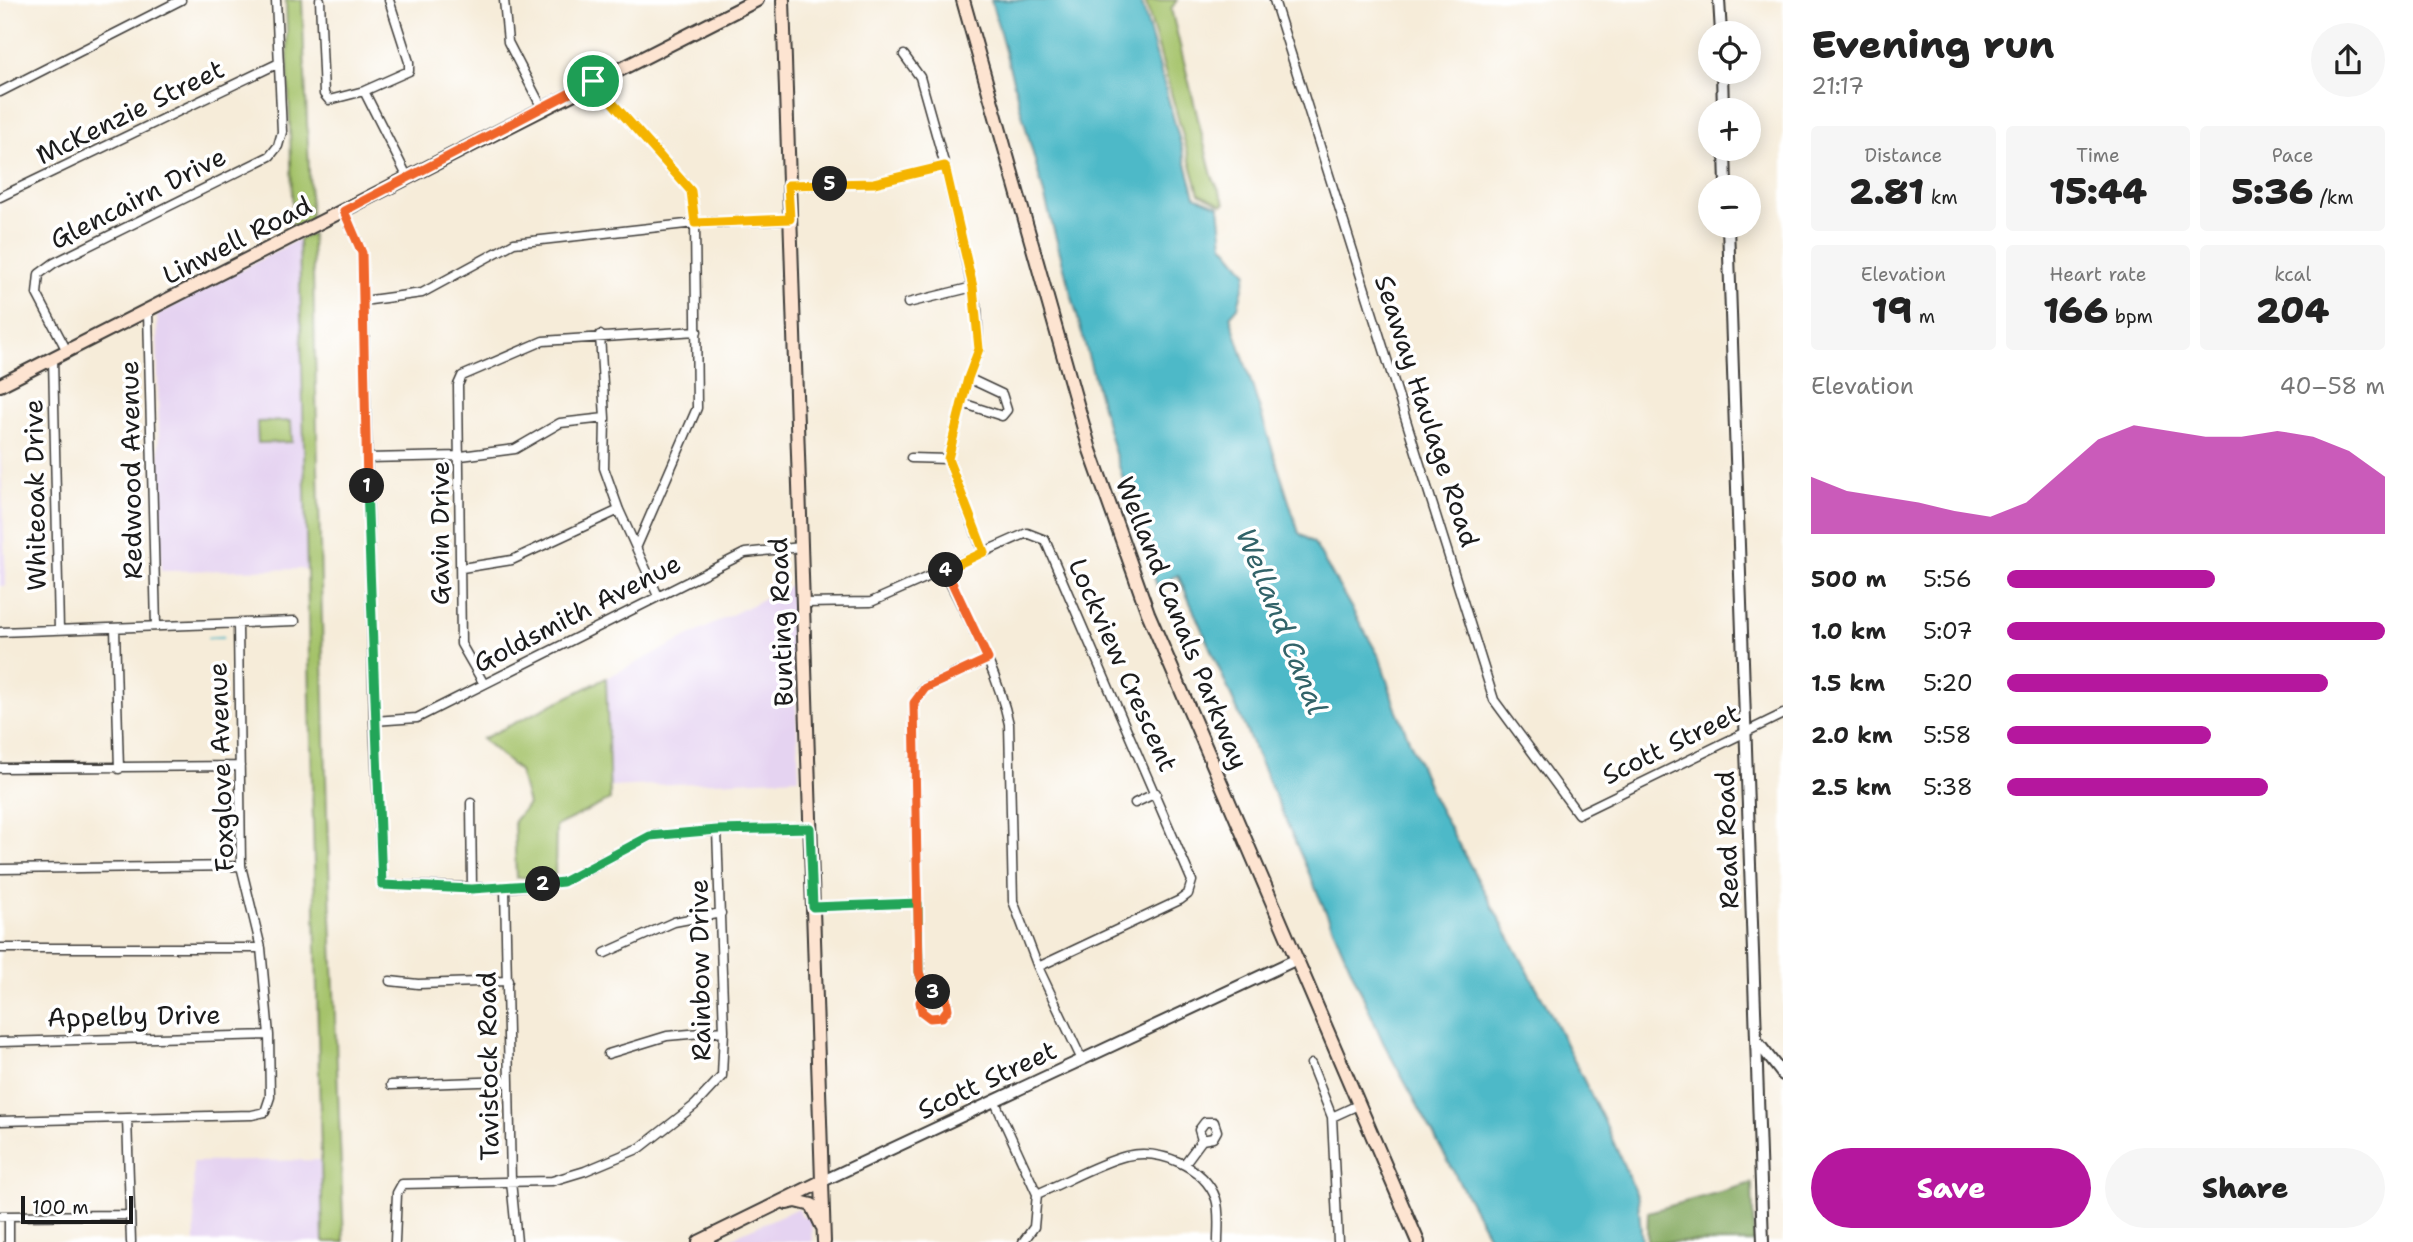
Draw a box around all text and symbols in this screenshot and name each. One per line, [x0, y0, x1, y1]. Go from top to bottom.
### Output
text: Evening run [1811, 19, 2054, 70]
map controls [1698, 21, 1761, 238]
button: locate [1698, 21, 1761, 84]
button: share [2311, 23, 2385, 97]
street label: McKenzie Street [30, 51, 230, 172]
pin [563, 51, 623, 111]
icon: arrive [574, 62, 612, 100]
text: 21:17 [1811, 71, 1864, 101]
button: + [1698, 98, 1761, 161]
street label: Glencairn Drive [44, 138, 232, 257]
text: Distance [1864, 143, 1942, 168]
text: Time [2076, 143, 2120, 168]
text: Pace [2272, 143, 2314, 168]
pin: 5 [812, 166, 848, 202]
text: 2.81 [1849, 168, 1924, 215]
text: 15:44 [2049, 168, 2147, 215]
text: 5:36 [2232, 168, 2313, 215]
text: 5 [824, 171, 835, 196]
button: − [1698, 175, 1761, 238]
text: km [1924, 185, 1958, 210]
text: /km [2313, 185, 2354, 210]
street label: Linwell Road [156, 187, 317, 292]
text: Elevation [1861, 262, 1946, 287]
text: Heart rate [2050, 262, 2146, 287]
text: kcal [2274, 262, 2311, 287]
street label: Seaway Haulage Road [1367, 270, 1488, 551]
text: 19 [1872, 287, 1912, 334]
text: 166 [2043, 287, 2108, 334]
text: 204 [2256, 287, 2329, 334]
text: m [1912, 304, 1935, 329]
text: bpm [2108, 304, 2153, 329]
street label: Redwood Avenue [111, 360, 150, 580]
text: Elevation [1811, 371, 1914, 401]
text: 40–58 m [2280, 371, 2385, 401]
street label: Whiteoak Drive [15, 399, 54, 591]
street label: Gavin Drive [422, 461, 457, 605]
pin: 1 [350, 468, 384, 504]
street label: Welland Canals Parkway [1108, 471, 1257, 774]
text: 1 [362, 473, 371, 498]
water label: Welland Canal [1227, 522, 1337, 720]
street label: Bunting Road [760, 537, 801, 707]
street label: Goldsmith Avenue [467, 545, 687, 680]
pin: 4 [928, 552, 964, 588]
street label: Lockview Crescent [1061, 553, 1186, 777]
text: 4 [939, 557, 952, 582]
text: 500 m [1811, 564, 1886, 594]
text: 5:56 [1923, 564, 1972, 594]
text: 1.0 km [1811, 616, 1886, 646]
text: 5:07 [1923, 616, 1973, 646]
street label: Foxglove Avenue [199, 662, 242, 873]
text: 1.5 km [1811, 668, 1885, 698]
text: 5:20 [1923, 668, 1973, 698]
street label: Scott Street [1596, 695, 1746, 792]
text: 2.0 km [1811, 720, 1893, 750]
text: 5:58 [1923, 720, 1972, 750]
street label: Read Road [1707, 770, 1746, 910]
text: 2.5 km [1811, 772, 1892, 802]
text: 5:38 [1923, 772, 1973, 802]
pin: 2 [526, 866, 560, 902]
text: 2 [536, 871, 549, 896]
street label: Rainbow Drive [680, 879, 719, 1061]
street label: Tavistock Road [468, 971, 507, 1161]
pin: 3 [916, 974, 950, 1010]
text: 3 [926, 979, 939, 1004]
street label: Appelby Drive [47, 996, 221, 1035]
street label: Scott Street [912, 1032, 1062, 1127]
button: Save [1811, 1148, 2091, 1228]
button: Share [2105, 1148, 2385, 1228]
scale bar [21, 1193, 133, 1225]
text: 100 m [32, 1195, 89, 1220]

